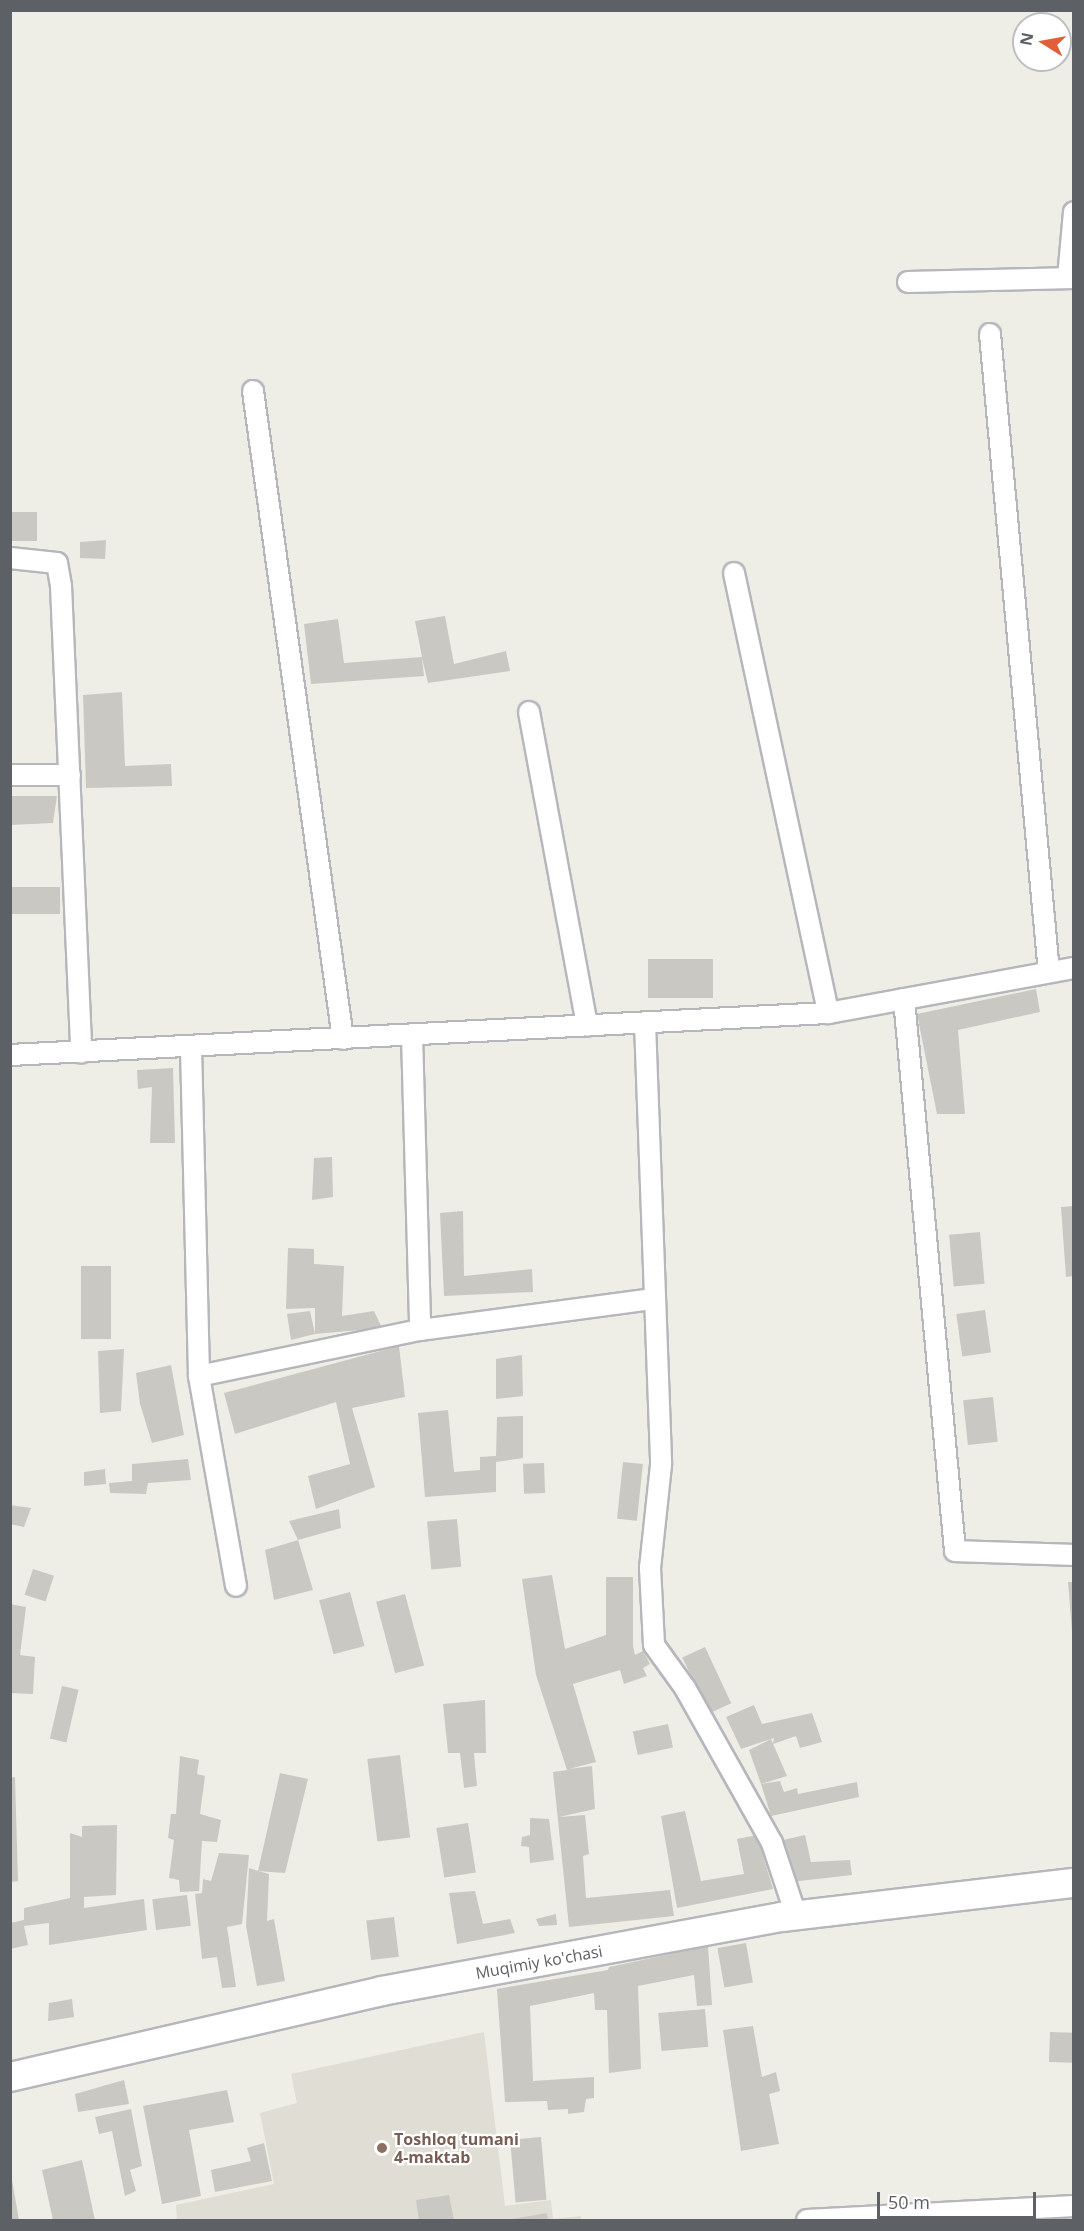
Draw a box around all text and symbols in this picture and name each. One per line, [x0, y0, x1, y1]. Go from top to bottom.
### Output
north arrow [1012, 12, 1072, 72]
text: N [1014, 30, 1038, 47]
street label: Muqimiy ko'chasi [474, 1941, 604, 1983]
place label: Toshloq tumani 4-maktab [394, 2129, 519, 2167]
marker: Toshloq tumani 4-maktab [375, 2141, 389, 2155]
scale bar [880, 2180, 1039, 2218]
text: 50 m [888, 2190, 930, 2214]

